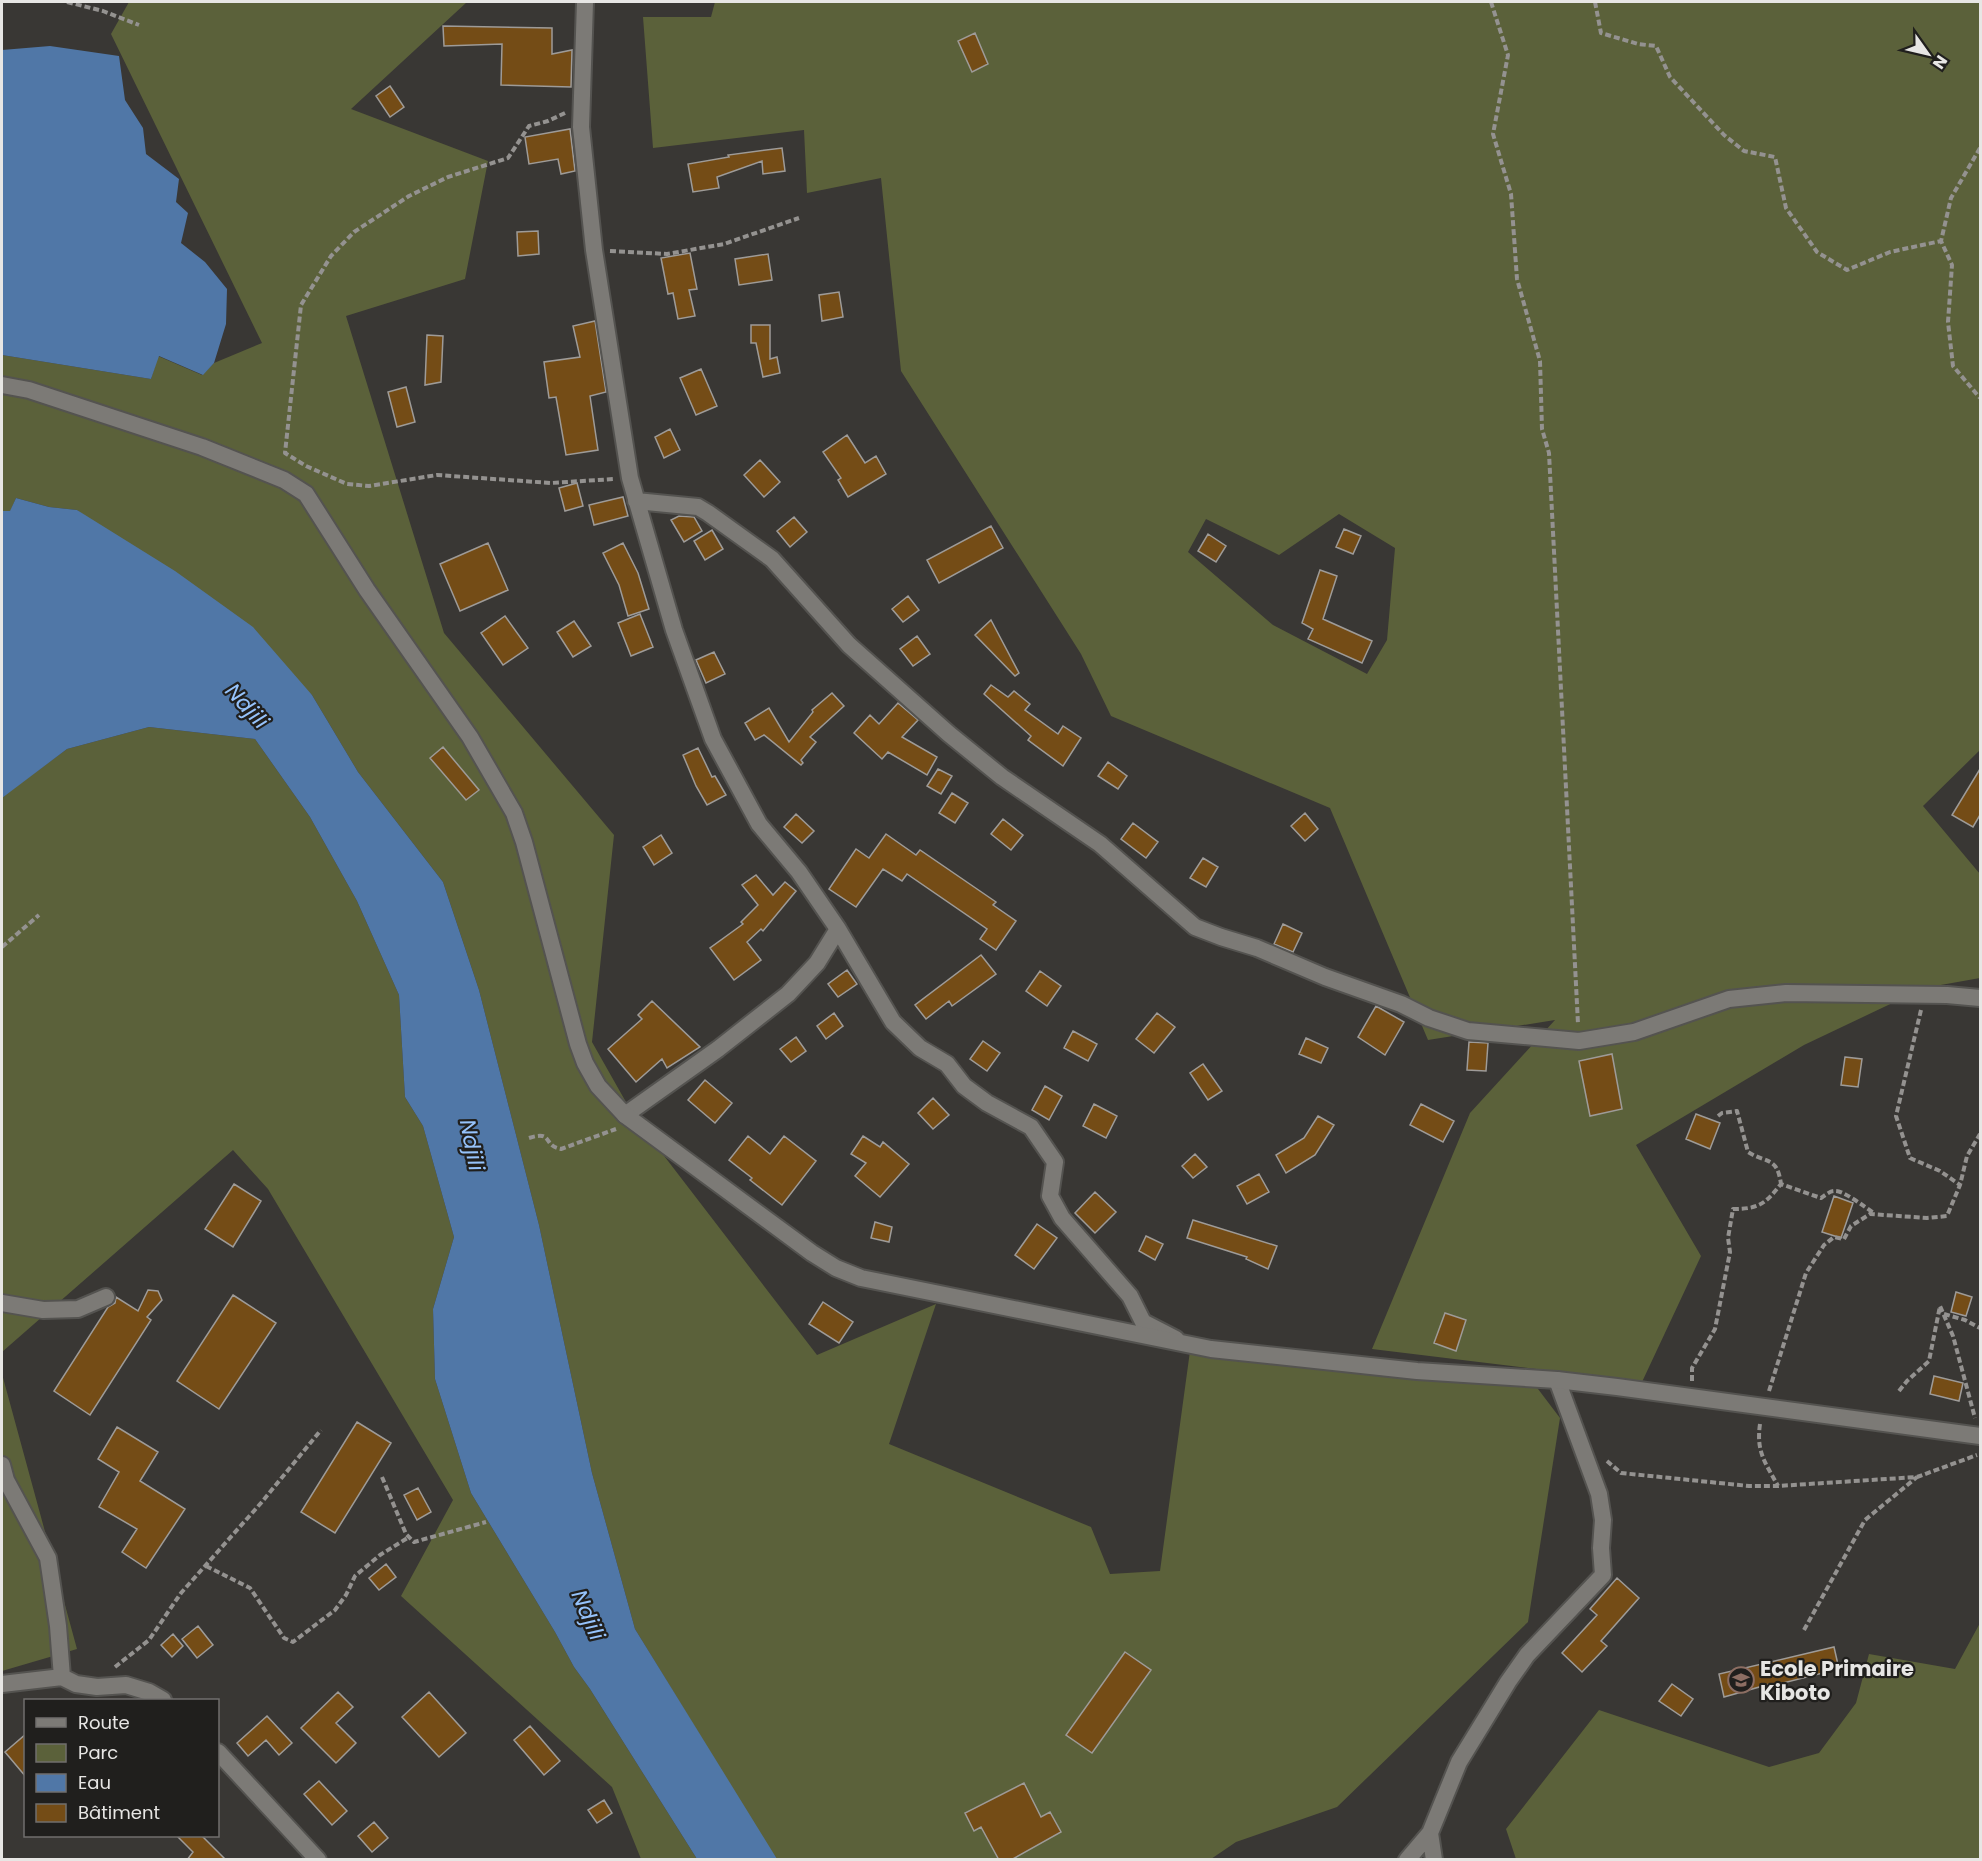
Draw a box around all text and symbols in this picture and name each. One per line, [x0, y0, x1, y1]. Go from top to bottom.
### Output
north arrow [1898, 24, 1958, 84]
text: N [1927, 51, 1953, 74]
water label: Ndjili [218, 676, 276, 736]
water label: Ndjili [452, 1117, 492, 1174]
water label: Ndjili [564, 1585, 613, 1646]
place label: Ecole Primaire Kiboto [1760, 1654, 1914, 1707]
school or university icon: Ecole Primaire Kiboto [1726, 1665, 1756, 1695]
legend [24, 1699, 219, 1837]
text: Route [78, 1710, 130, 1735]
text: Parc [78, 1740, 118, 1765]
text: Eau [78, 1770, 111, 1795]
text: Bâtiment [78, 1800, 160, 1825]

